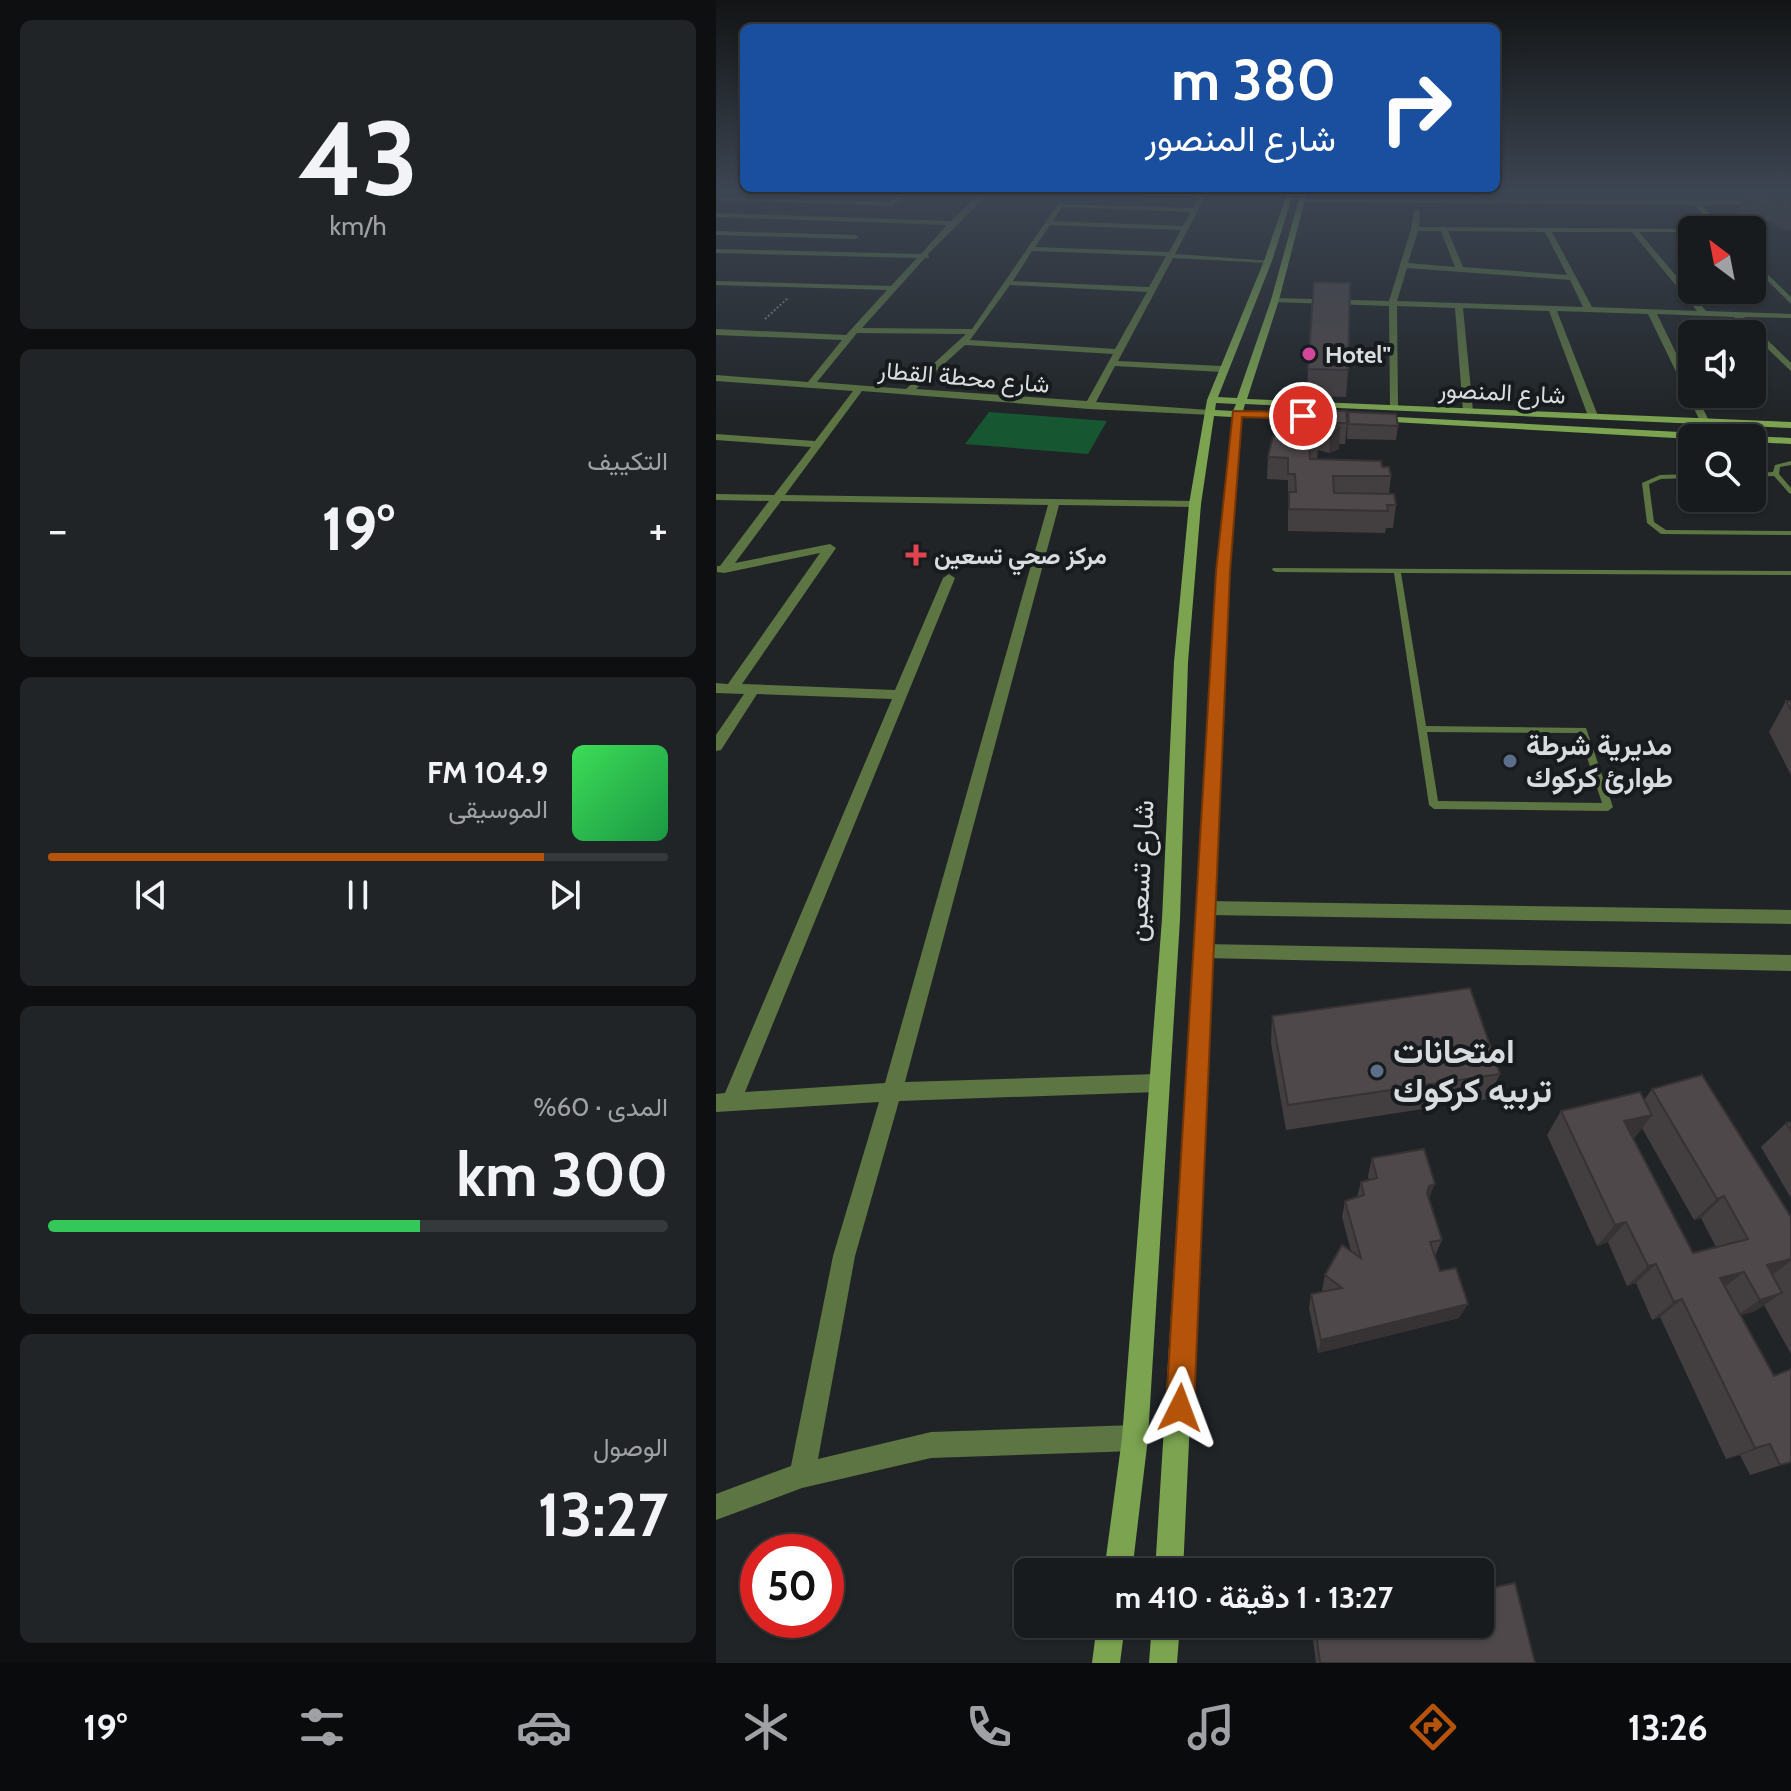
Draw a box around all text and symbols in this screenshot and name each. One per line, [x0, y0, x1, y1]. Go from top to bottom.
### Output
text: 380 m [1171, 46, 1336, 114]
icon: right [1364, 56, 1468, 160]
text: 43 [298, 95, 418, 221]
text: شارع المنصور [1145, 116, 1336, 160]
text: km/h [330, 210, 386, 242]
north arrow [1678, 216, 1766, 304]
map controls [1678, 216, 1766, 512]
button: sound [1678, 320, 1766, 408]
place label: Hotel" [1325, 340, 1391, 369]
marker: Hotel" [1300, 345, 1318, 363]
street label: شارع محطة القطار [876, 355, 1051, 401]
street label: شارع المنصور [1436, 374, 1566, 412]
pin [1269, 382, 1337, 450]
icon: arrive [1281, 394, 1325, 438]
button: search [1678, 424, 1766, 512]
text: التكييف [587, 445, 668, 477]
text: 19° [321, 492, 395, 565]
text: − [48, 503, 67, 556]
text: + [649, 503, 668, 556]
place label: مركز صحي تسعين [934, 541, 1107, 576]
marker: مركز صحي تسعين [905, 544, 927, 566]
place label: مديرية شرطة طوارئ كركوك [1526, 728, 1673, 795]
marker: مديرية شرطة طوارئ كركوك [1501, 752, 1519, 770]
text: 104.9 FM [427, 754, 548, 791]
text: الموسيقى [448, 793, 548, 825]
street label: شارع تسعين [1119, 799, 1163, 943]
icon: previous [129, 873, 173, 917]
icon: pause [336, 873, 380, 917]
icon: next [543, 873, 587, 917]
place label: امتحانات تربيه كركوك [1393, 1030, 1552, 1112]
marker: امتحانات تربيه كركوك [1368, 1062, 1386, 1080]
text: المدى · 60% [533, 1091, 668, 1123]
text: 300 km [456, 1138, 668, 1211]
position arrow [1138, 1366, 1222, 1450]
text: الوصول [593, 1431, 668, 1463]
text: 13:27 [538, 1478, 668, 1551]
speed limit sign: 50 [740, 1534, 844, 1638]
text: 13:27 · 1 دقيقة · 410 m [1115, 1579, 1393, 1616]
icon: filters [294, 1699, 350, 1755]
icon: car [516, 1699, 572, 1755]
icon: climate [738, 1699, 794, 1755]
icon: phone [961, 1699, 1017, 1755]
icon: music [1183, 1699, 1239, 1755]
icon: directions [1405, 1699, 1461, 1755]
text: 19° [83, 1705, 127, 1749]
text: 13:26 [1628, 1705, 1708, 1749]

